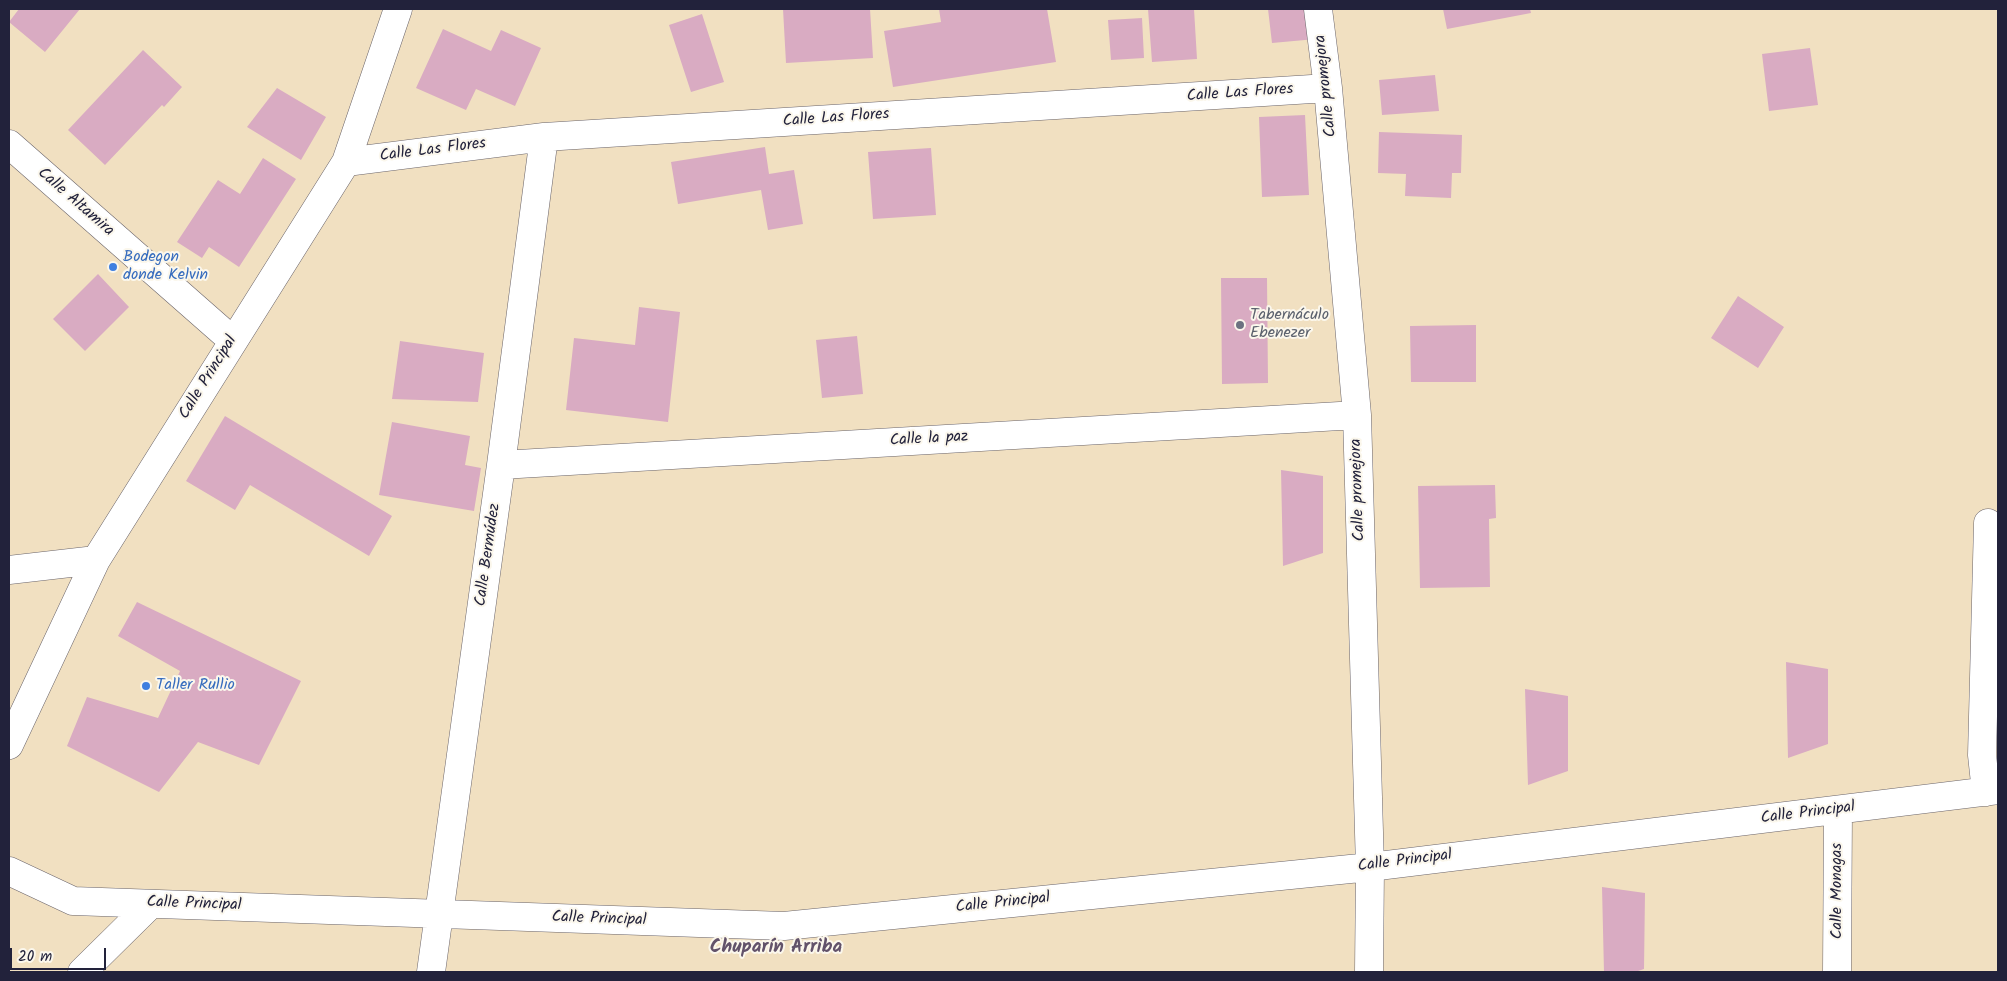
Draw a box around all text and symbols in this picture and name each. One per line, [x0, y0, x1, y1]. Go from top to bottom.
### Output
street label: Calle promejora [1312, 34, 1342, 138]
street label: Calle Las Flores [1186, 81, 1294, 107]
street label: Calle Las Flores [782, 106, 890, 132]
street label: Calle Las Flores [379, 135, 487, 167]
street label: Calle Altamira [33, 165, 117, 241]
place label: Bodegon donde Kelvin [123, 248, 208, 286]
marker: Bodegon donde Kelvin [107, 261, 119, 273]
place label: Tabernáculo Ebenezer [1250, 306, 1329, 344]
marker: Tabernáculo Ebenezer [1234, 319, 1246, 331]
street label: Calle Principal [176, 333, 242, 423]
street label: Calle la paz [889, 428, 969, 452]
street label: Calle promejora [1348, 438, 1370, 542]
street label: Calle Bermúdez [472, 502, 506, 608]
place label: Taller Rullio [156, 676, 235, 696]
marker: Taller Rullio [140, 680, 152, 692]
street label: Calle Principal [1760, 799, 1856, 829]
street label: Calle Monagas [1828, 843, 1848, 939]
street label: Calle Principal [1357, 847, 1453, 877]
street label: Calle Principal [955, 889, 1051, 919]
street label: Calle Principal [146, 894, 242, 916]
street label: Calle Principal [551, 909, 647, 931]
scale bar [12, 938, 109, 970]
district label: Chuparín Arriba [710, 938, 842, 960]
text: 20 m [18, 945, 52, 969]

